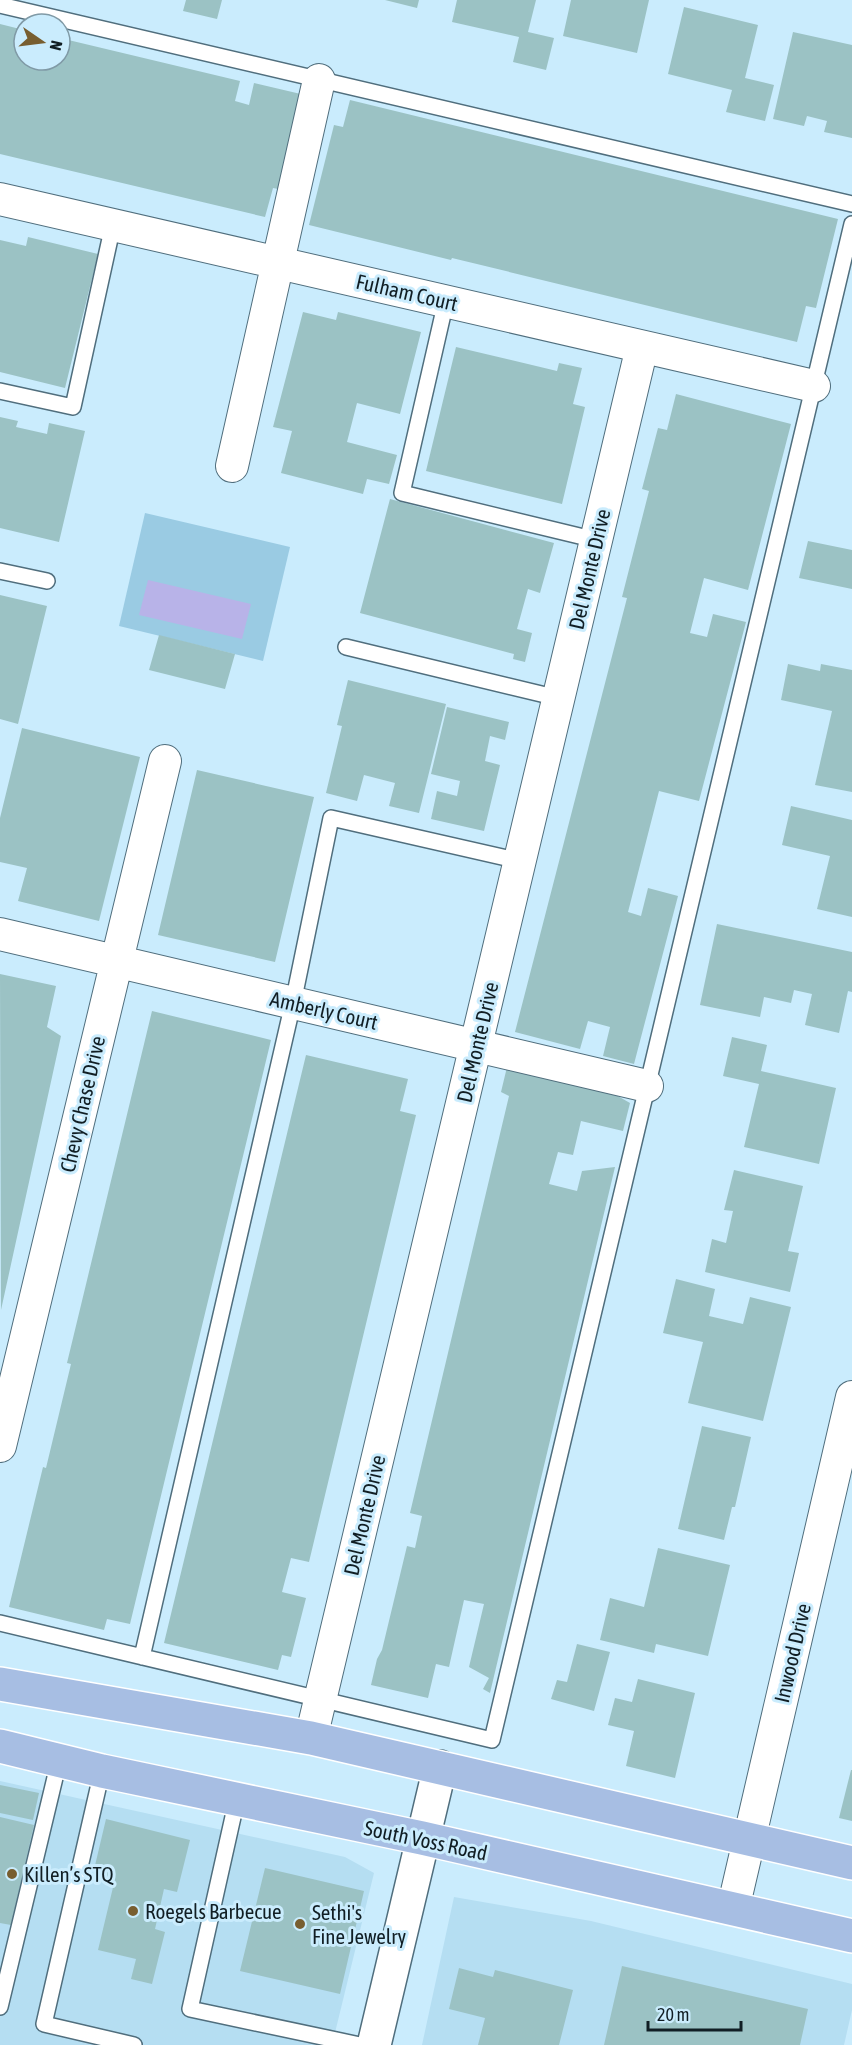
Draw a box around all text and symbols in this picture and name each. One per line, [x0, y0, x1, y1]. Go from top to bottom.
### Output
north arrow [12, 12, 72, 72]
text: N [47, 39, 66, 52]
street label: Fulham Court [354, 269, 460, 315]
street label: Del Monte Drive [563, 506, 615, 632]
street label: Del Monte Drive [451, 979, 503, 1105]
street label: Amberly Court [268, 986, 380, 1034]
street label: Chevy Chase Drive [55, 1034, 109, 1174]
street label: Del Monte Drive [338, 1452, 390, 1578]
street label: Inwood Drive [769, 1601, 815, 1705]
street label: South Voss Road [362, 1815, 490, 1865]
place label: Killen’s STQ [24, 1862, 114, 1886]
marker: Killen’s STQ [5, 1867, 19, 1881]
place label: Roegels Barbecue [145, 1899, 282, 1923]
place label: Sethi's Fine Jewelry [312, 1900, 407, 1948]
marker: Roegels Barbecue [126, 1904, 140, 1918]
marker: Sethi's Fine Jewelry [293, 1917, 307, 1931]
scale bar [648, 1994, 741, 2032]
text: 20 m [657, 2004, 689, 2025]

